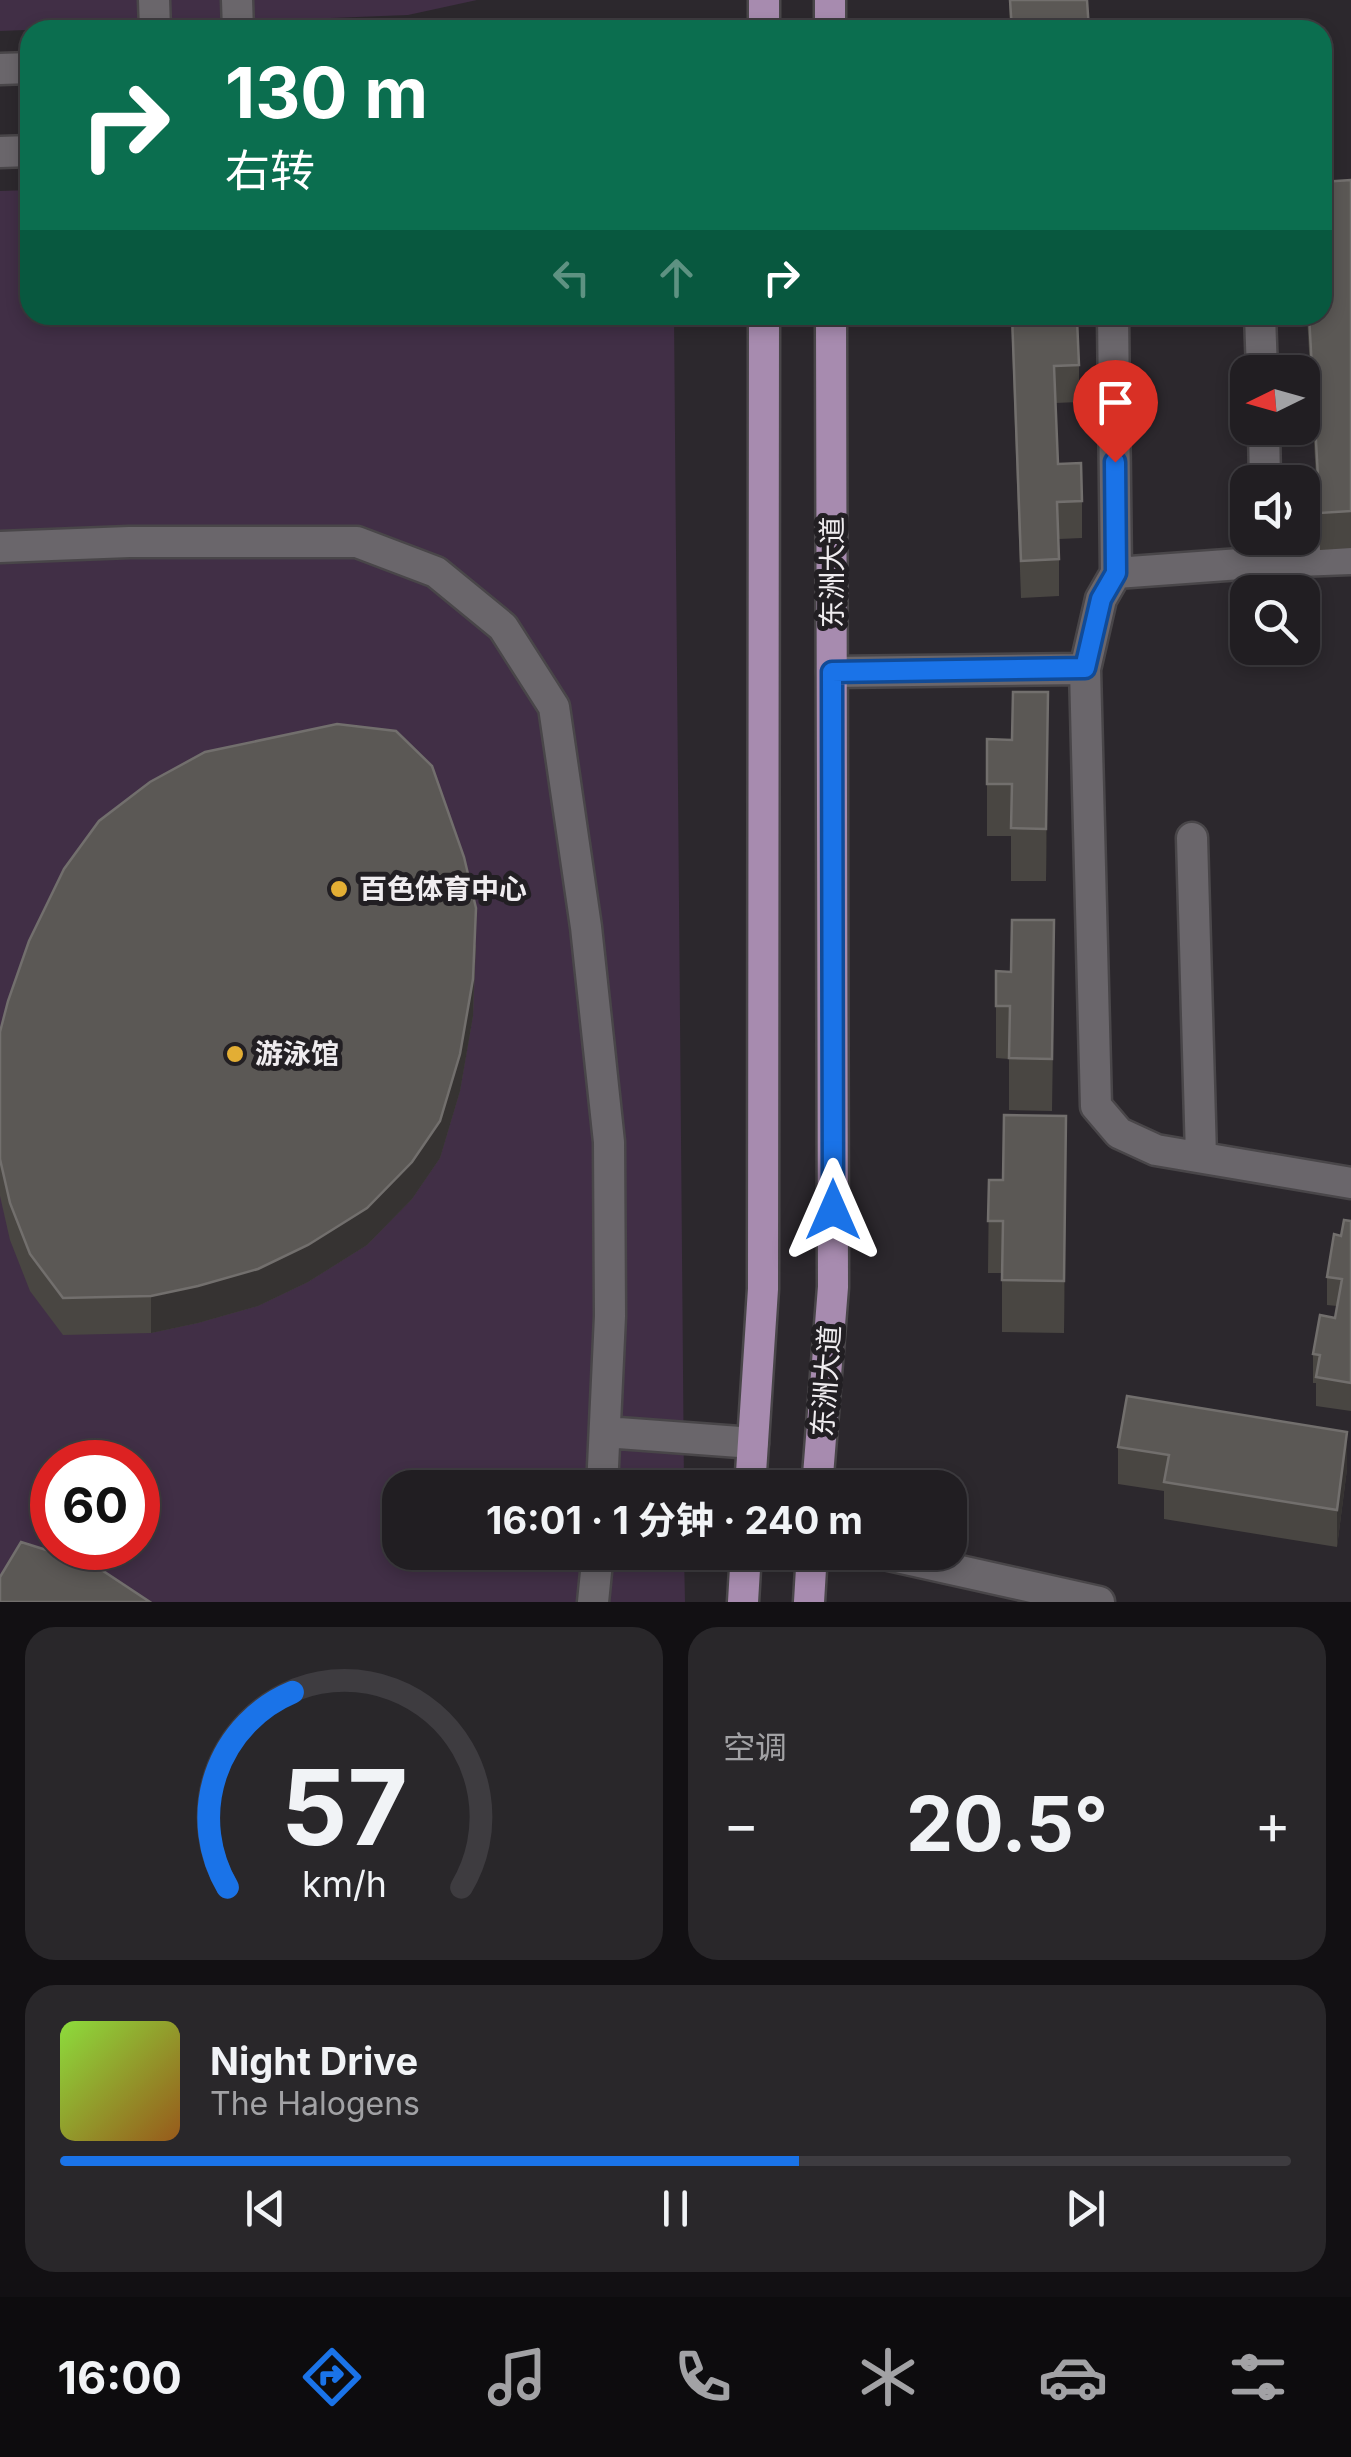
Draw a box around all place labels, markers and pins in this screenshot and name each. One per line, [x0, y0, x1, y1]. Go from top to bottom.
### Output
pin [1073, 360, 1158, 463]
place label: 百色体育中心 [359, 872, 527, 906]
marker: 百色体育中心 [328, 878, 350, 900]
place label: 游泳馆 [255, 1037, 339, 1071]
marker: 游泳馆 [224, 1043, 246, 1065]

